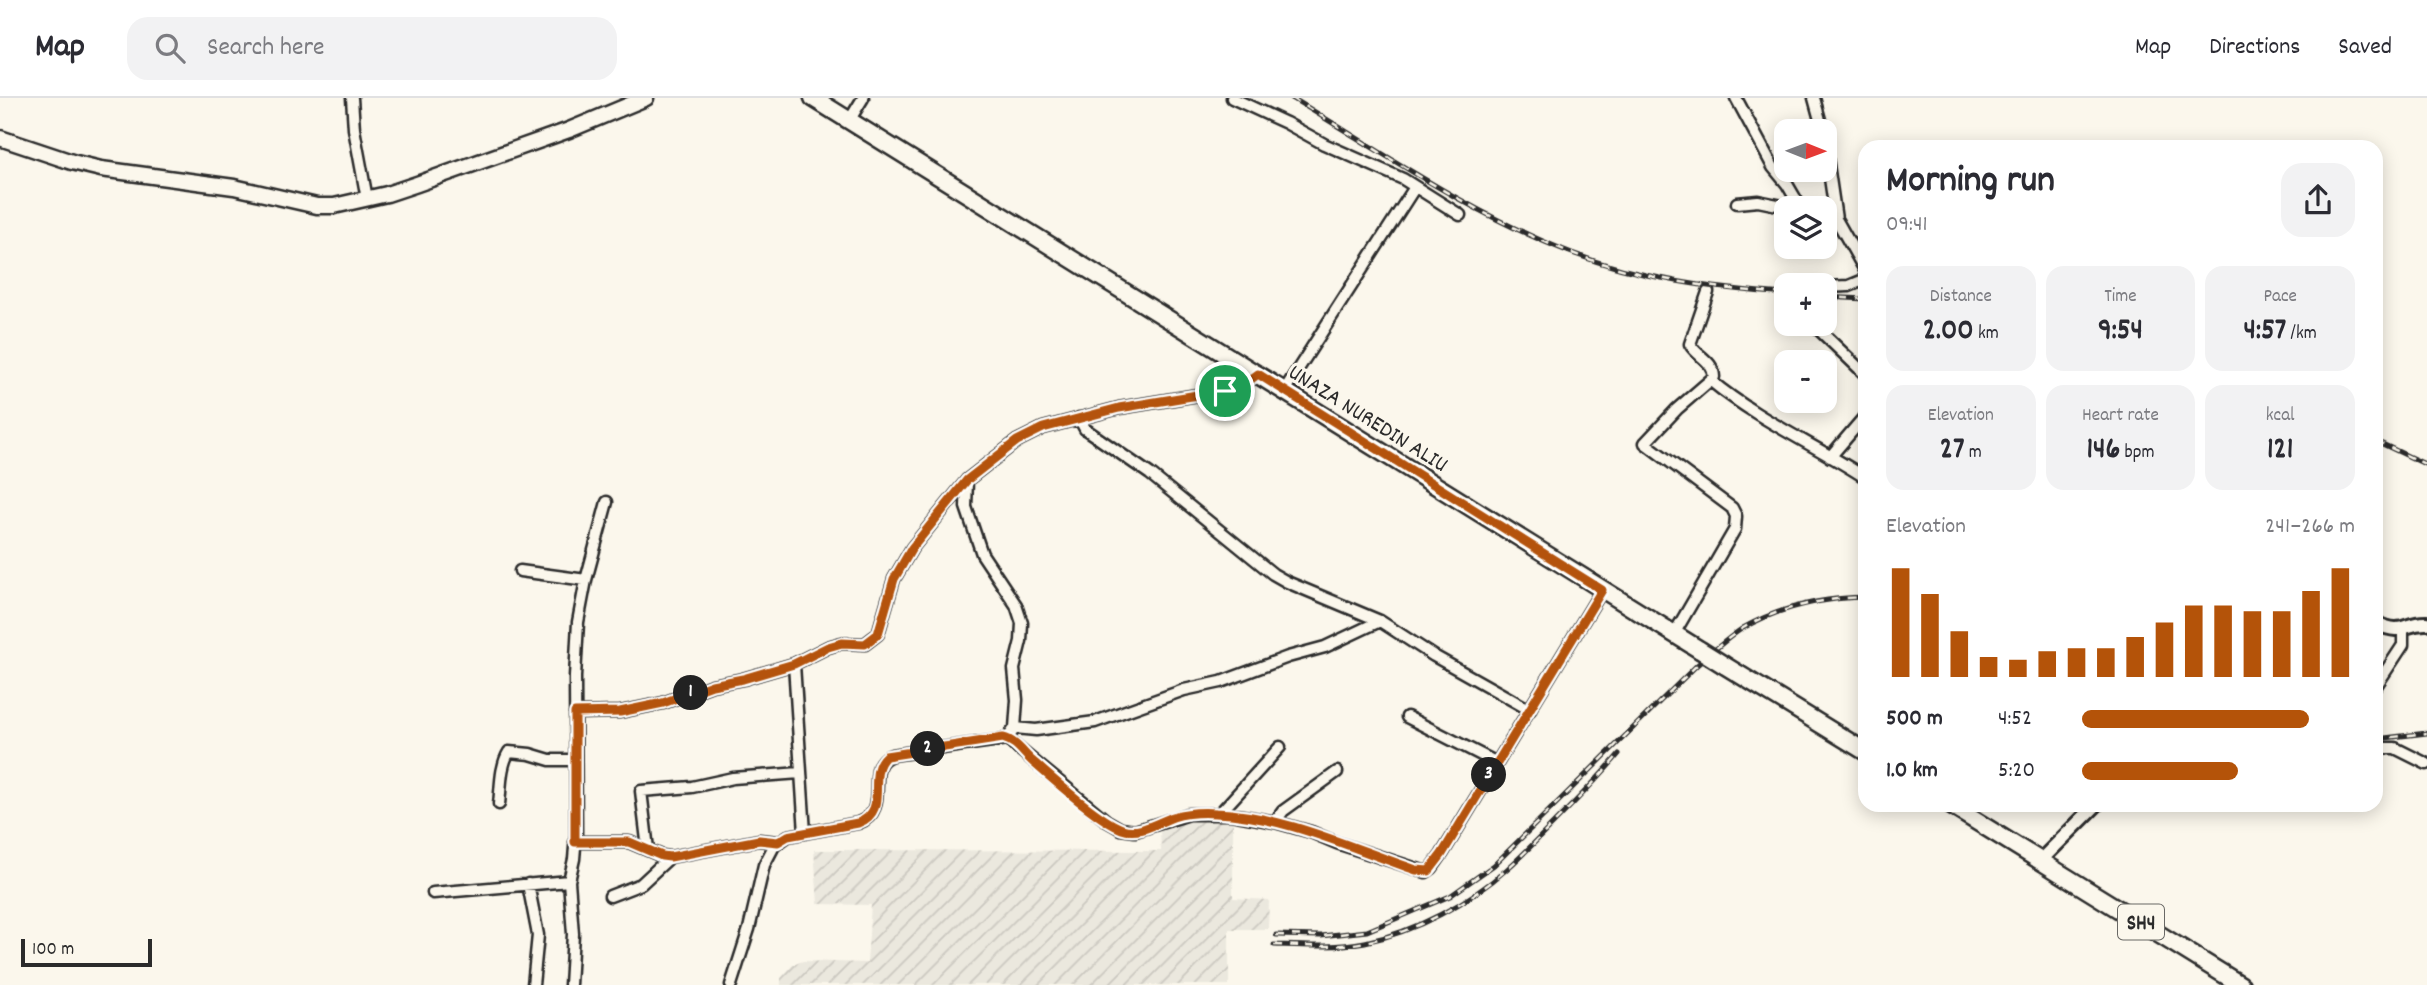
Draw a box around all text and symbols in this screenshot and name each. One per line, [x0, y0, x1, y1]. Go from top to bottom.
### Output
search box [127, 17, 617, 80]
text: Map [35, 25, 85, 72]
icon: search [151, 29, 189, 67]
text: Search here [207, 30, 325, 67]
text: Map [2135, 31, 2171, 65]
text: Directions [2209, 31, 2300, 65]
text: Saved [2338, 31, 2392, 65]
north arrow [1774, 119, 1838, 182]
map controls [1774, 119, 1837, 413]
text: Morning run [1886, 155, 2055, 210]
button: share [2281, 163, 2355, 237]
button: layers [1774, 196, 1837, 259]
text: 09:41 [1886, 209, 1927, 242]
button: + [1774, 273, 1837, 336]
text: Distance [1930, 284, 1992, 311]
text: Time [2104, 284, 2137, 311]
text: Pace [2263, 284, 2297, 311]
text: 2.00 [1923, 311, 1974, 354]
text: 9:54 [2098, 311, 2143, 354]
text: 4:57 [2243, 311, 2286, 354]
text: km [1974, 321, 1999, 348]
text: /km [2286, 321, 2317, 348]
button: − [1774, 350, 1837, 413]
street label: UNAZA NUREDIN ALIU [1281, 358, 1453, 482]
pin [1195, 361, 1255, 421]
icon: arrive [1206, 372, 1244, 410]
text: Elevation [1928, 403, 1994, 430]
text: Heart rate [2082, 403, 2159, 430]
text: kcal [2266, 403, 2295, 430]
text: 27 [1940, 430, 1964, 473]
text: 146 [2086, 430, 2120, 473]
text: 121 [2267, 430, 2293, 473]
text: m [1964, 440, 1982, 467]
text: bpm [2120, 440, 2155, 467]
text: Elevation [1886, 511, 1966, 544]
text: 241–266 m [2265, 511, 2355, 544]
pin: 1 [674, 676, 708, 710]
text: 1 [688, 679, 693, 706]
text: 500 m [1886, 703, 1943, 736]
text: 4:52 [1998, 703, 2032, 736]
pin: 2 [911, 732, 946, 766]
text: 2 [923, 735, 932, 762]
text: 1.0 km [1886, 755, 1938, 788]
text: 5:20 [1998, 755, 2035, 788]
pin: 3 [1472, 758, 1506, 792]
text: 3 [1484, 761, 1493, 788]
road number: SH4 [2118, 904, 2164, 940]
scale bar [21, 936, 152, 968]
text: 100 m [32, 937, 74, 964]

